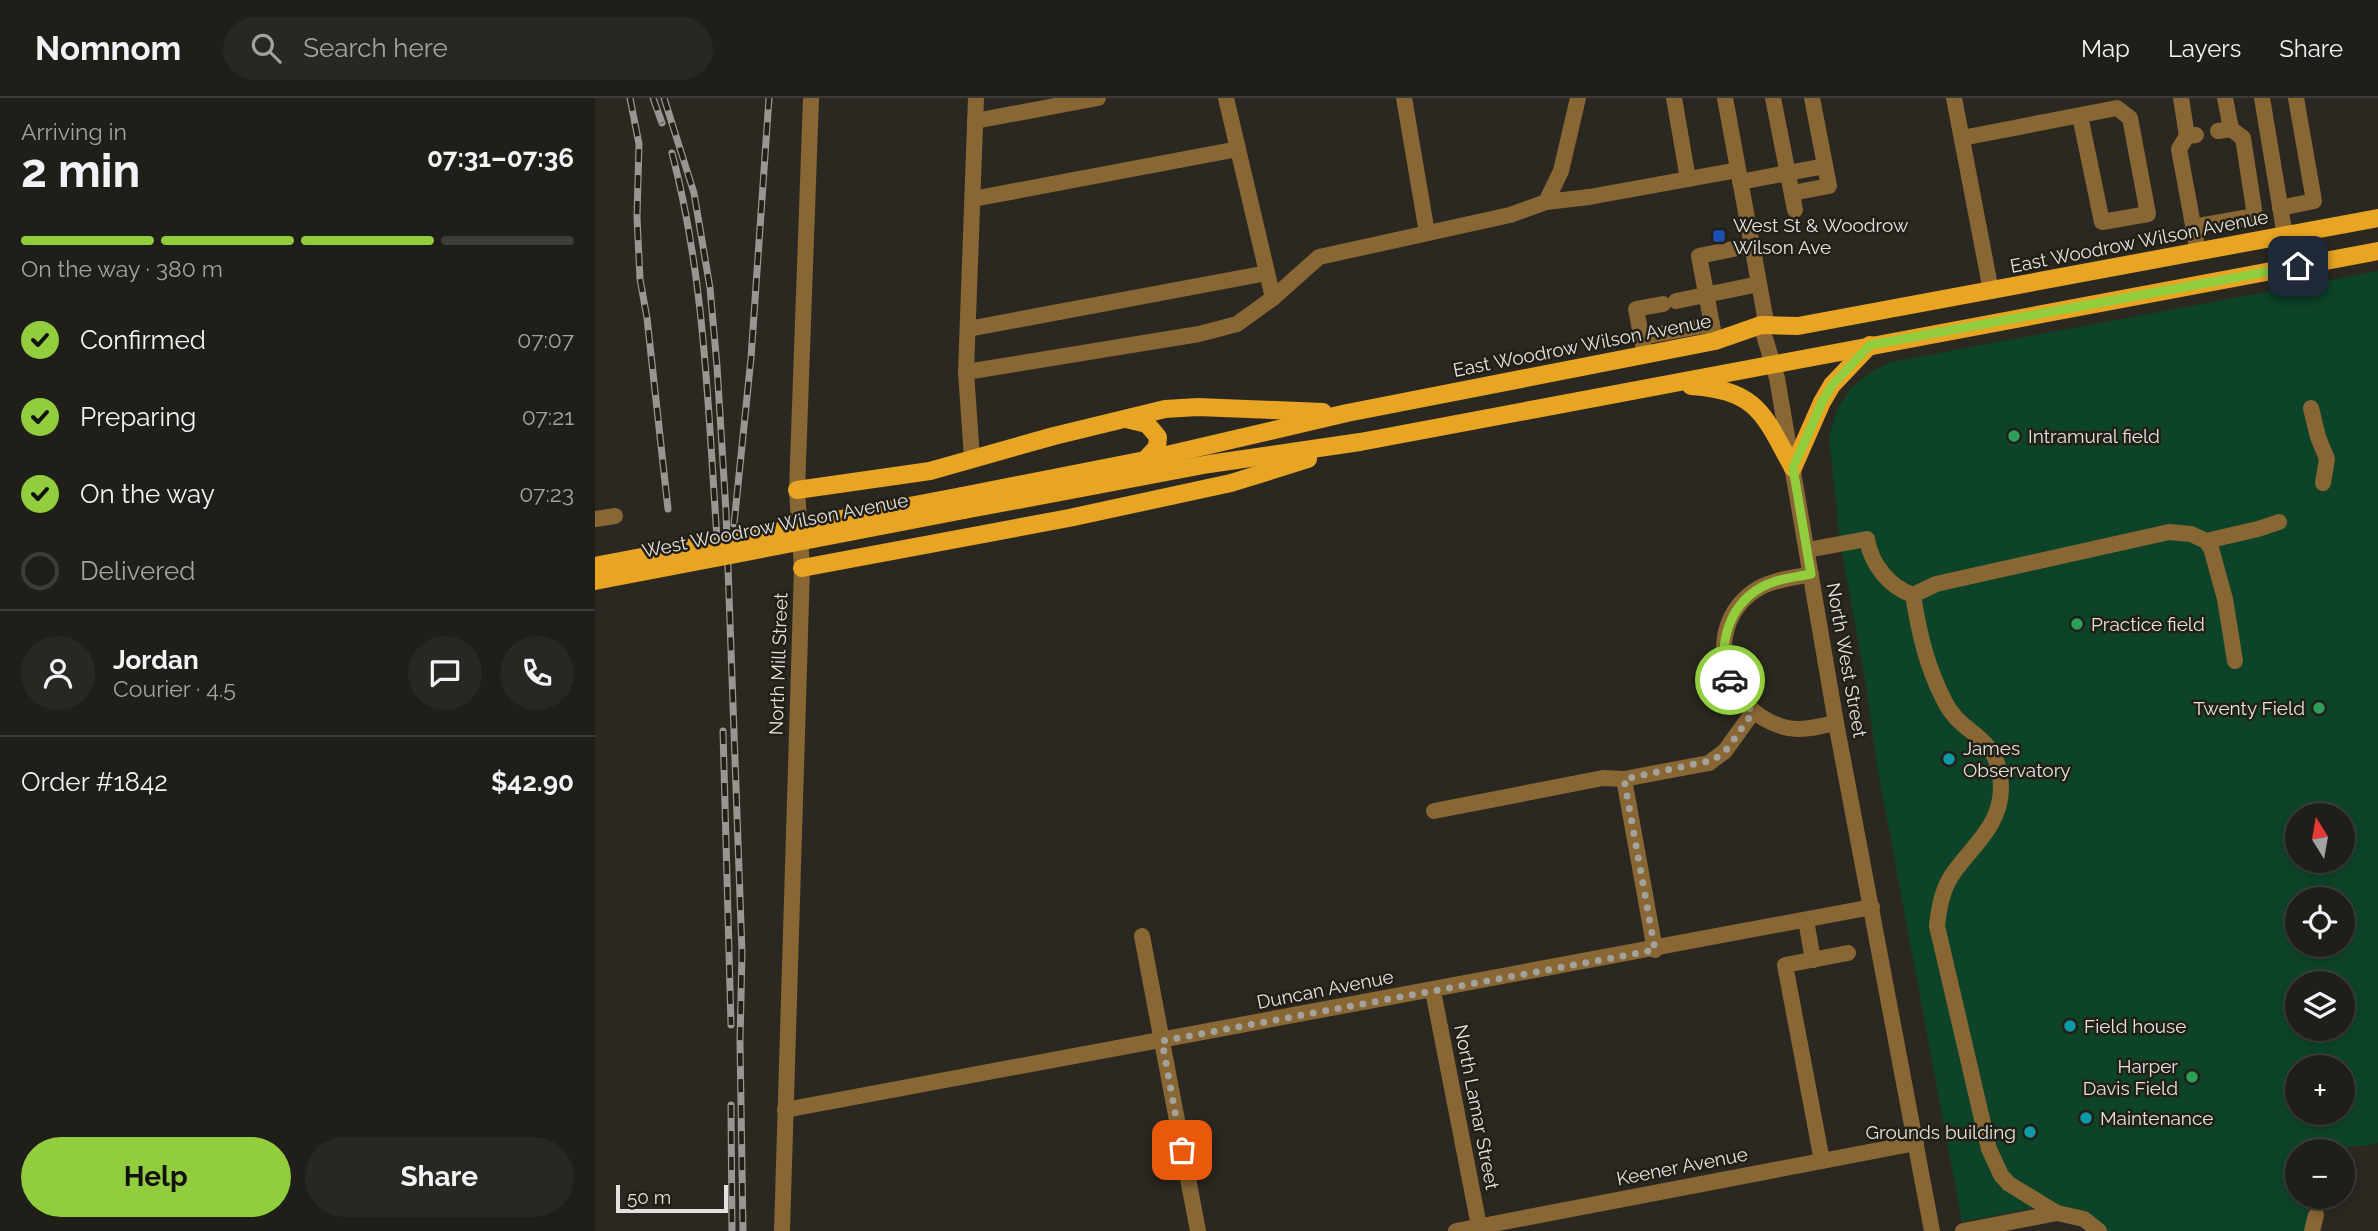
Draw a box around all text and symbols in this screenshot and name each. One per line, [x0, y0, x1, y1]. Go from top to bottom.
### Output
search box [223, 17, 713, 80]
text: Nomnom [35, 29, 181, 68]
icon: search [247, 29, 285, 67]
text: Search here [303, 33, 448, 63]
text: Map [2081, 34, 2130, 63]
text: Layers [2168, 34, 2241, 63]
text: Share [2279, 34, 2343, 63]
text: Arriving in [21, 118, 127, 145]
text: 07:31–07:36 [427, 143, 574, 173]
text: 2 min [21, 144, 140, 198]
street label: East Woodrow Wilson Avenue [2008, 205, 2270, 277]
place label: West St & Woodrow Wilson Ave [1733, 214, 1909, 258]
marker: West St & Woodrow Wilson Ave [1711, 228, 1727, 244]
pin [2268, 236, 2328, 296]
icon: home [2279, 247, 2317, 285]
text: On the way · 380 m [21, 255, 223, 282]
street label: East Woodrow Wilson Avenue [1451, 309, 1713, 381]
icon: check [21, 321, 59, 359]
text: Confirmed [80, 325, 206, 355]
text: 07:07 [517, 326, 574, 353]
icon: check [21, 398, 59, 436]
text: Preparing [80, 402, 196, 432]
text: 07:21 [522, 403, 574, 430]
place label: Intramural field [2028, 425, 2160, 447]
marker: Intramural field [2006, 428, 2022, 444]
icon: check [21, 475, 59, 513]
text: On the way [80, 479, 215, 509]
text: 07:23 [519, 480, 574, 507]
street label: West Woodrow Wilson Avenue [640, 488, 910, 562]
text: Delivered [80, 556, 195, 586]
street label: North West Street [1823, 581, 1872, 740]
street label: North Mill Street [765, 592, 792, 736]
place label: Practice field [2091, 613, 2205, 635]
marker: Practice field [2069, 616, 2085, 632]
button: person [21, 636, 95, 710]
button: chat [408, 636, 482, 710]
button: phone [500, 636, 574, 710]
text: Jordan [113, 645, 199, 675]
courier [1695, 645, 1765, 715]
icon: car [1711, 661, 1749, 699]
text: Courier · 4.5 [113, 675, 236, 702]
place label: Twenty Field [2193, 697, 2305, 719]
marker: Twenty Field [2311, 700, 2327, 716]
place label: James Observatory [1963, 737, 2071, 781]
marker: James Observatory [1941, 751, 1957, 767]
text: Order #1842 [21, 767, 168, 797]
text: $42.90 [491, 767, 574, 797]
north arrow [2285, 803, 2355, 873]
map controls [2285, 803, 2355, 1209]
button: locate [2285, 887, 2355, 957]
street label: Duncan Avenue [1255, 965, 1395, 1013]
button: layers [2285, 971, 2355, 1041]
place label: Field house [2084, 1015, 2186, 1037]
marker: Field house [2062, 1018, 2078, 1034]
street label: North Lamar Street [1450, 1023, 1504, 1192]
place label: Harper Davis Field [2083, 1055, 2178, 1099]
button: + [2285, 1055, 2355, 1125]
marker: Harper Davis Field [2184, 1069, 2200, 1085]
place label: Maintenance [2100, 1107, 2213, 1129]
marker: Maintenance [2078, 1110, 2094, 1126]
pin [1152, 1120, 1212, 1180]
place label: Grounds building [1865, 1121, 2016, 1143]
marker: Grounds building [2022, 1124, 2038, 1140]
icon: bag [1163, 1131, 1201, 1169]
button: Help [21, 1137, 291, 1217]
button: Share [305, 1137, 574, 1217]
button: − [2285, 1139, 2355, 1209]
street label: Keener Avenue [1614, 1142, 1750, 1190]
scale bar [616, 1182, 728, 1214]
text: 50 m [627, 1186, 671, 1208]

